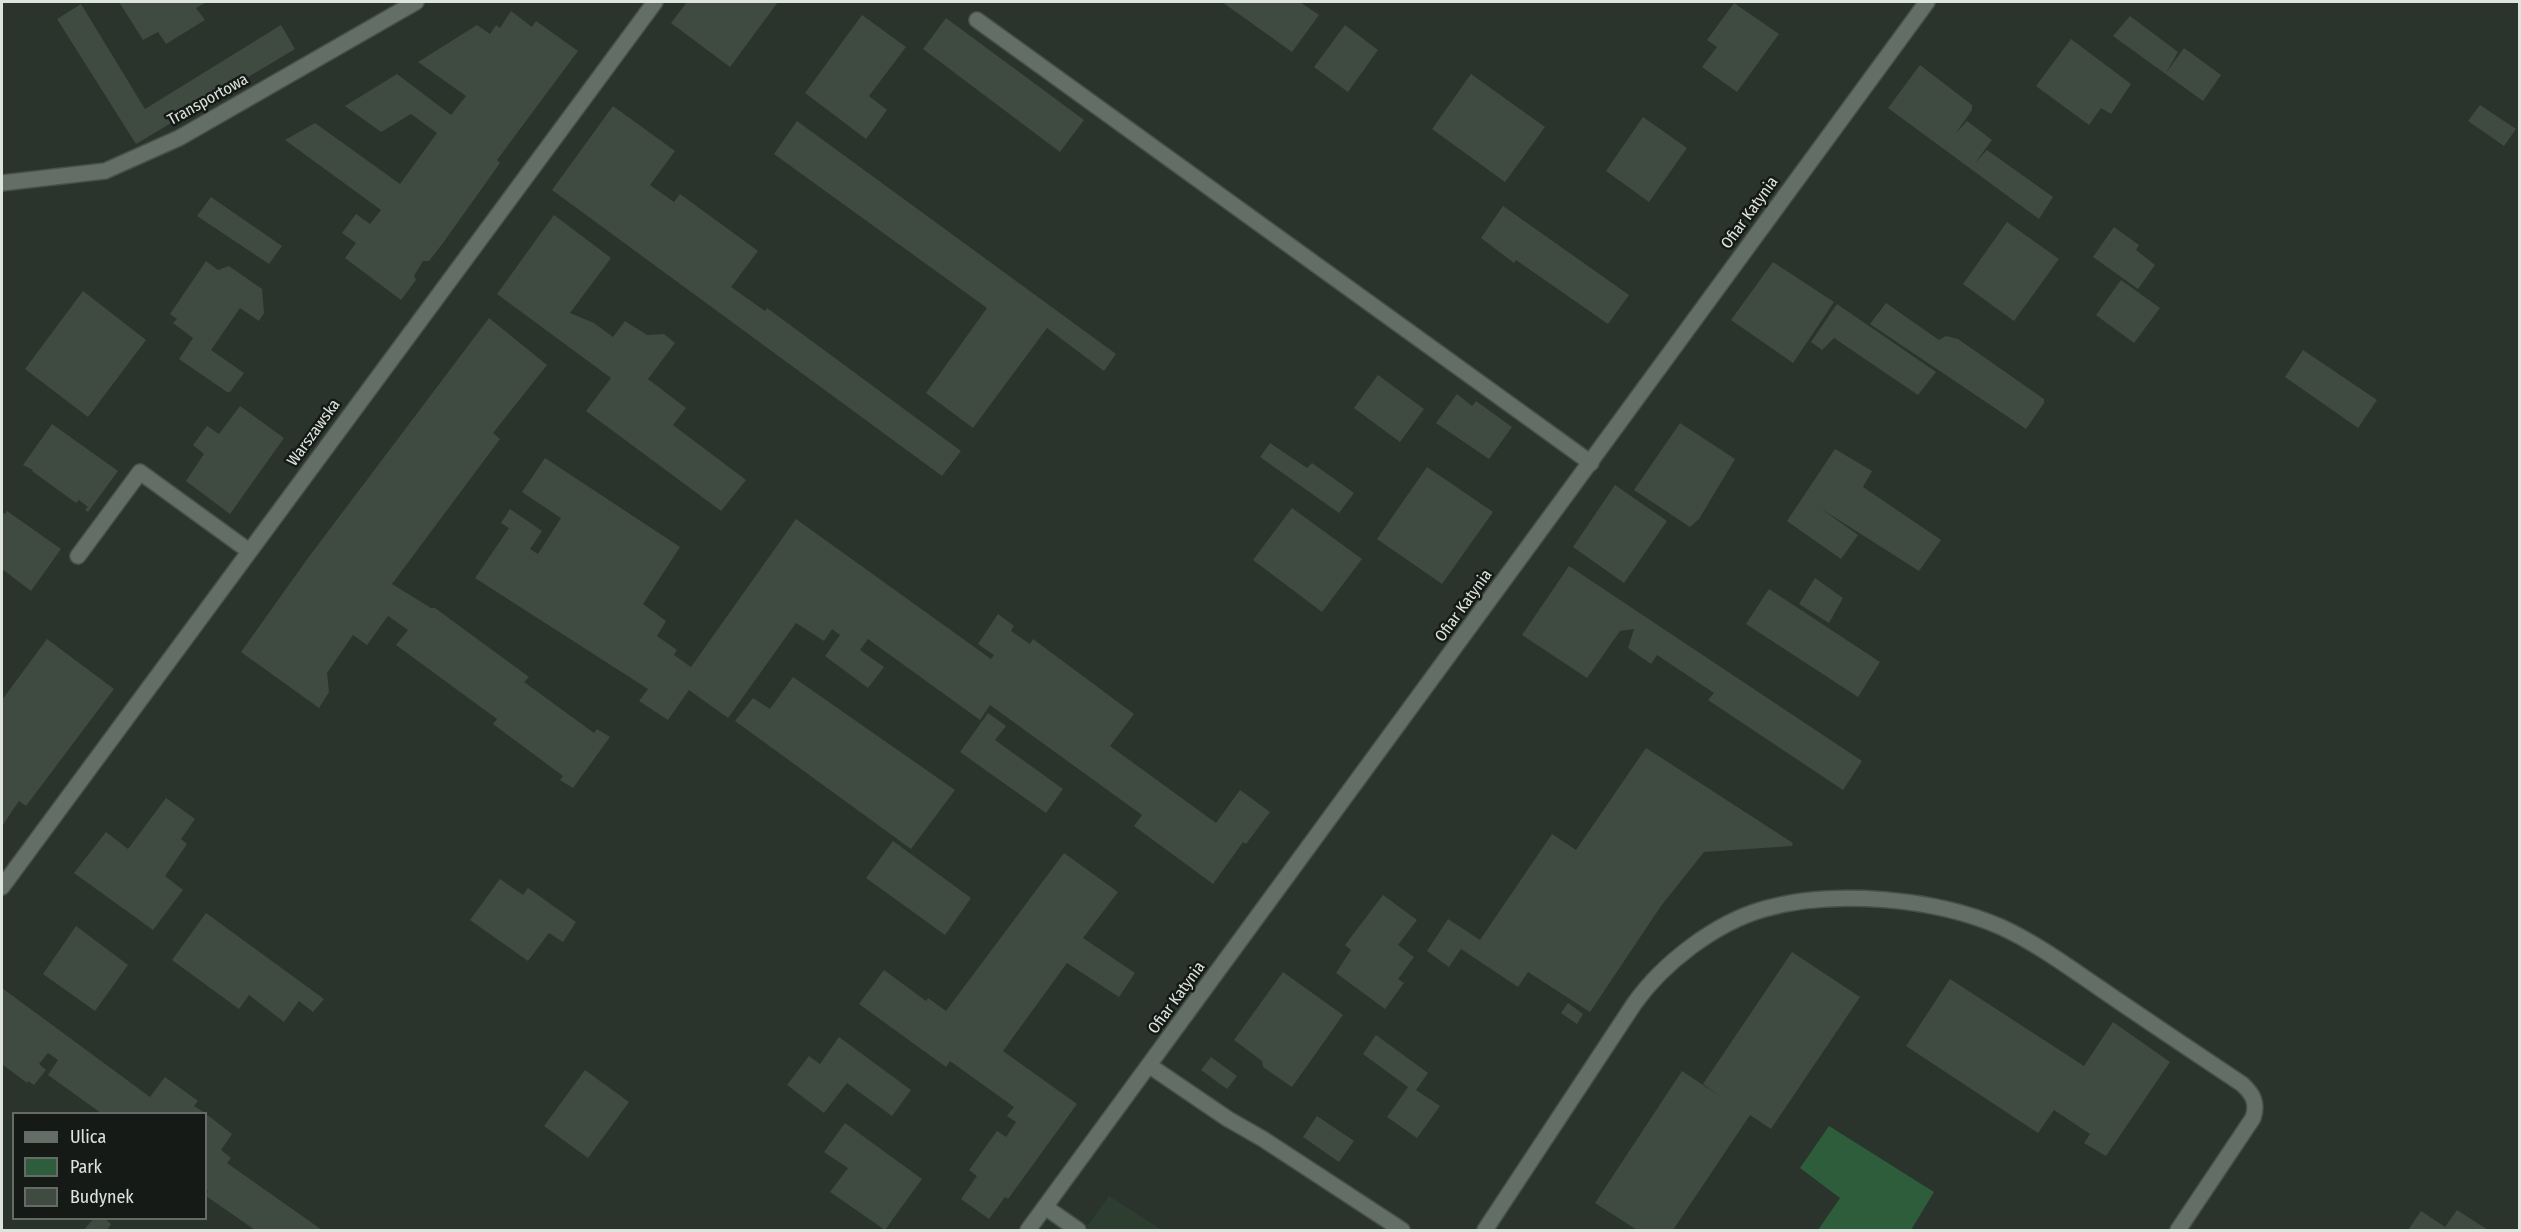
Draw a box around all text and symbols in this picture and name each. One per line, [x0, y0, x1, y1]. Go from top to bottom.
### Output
street label: Transportowa [164, 70, 252, 130]
street label: Ofiar Katynia [1717, 173, 1783, 253]
street label: Warszawska [283, 396, 345, 470]
street label: Ofiar Katynia [1431, 566, 1497, 646]
street label: Ofiar Katynia [1144, 958, 1210, 1038]
legend [12, 1112, 207, 1220]
text: Ulica [70, 1126, 106, 1148]
text: Park [70, 1156, 102, 1178]
text: Budynek [70, 1186, 134, 1208]

